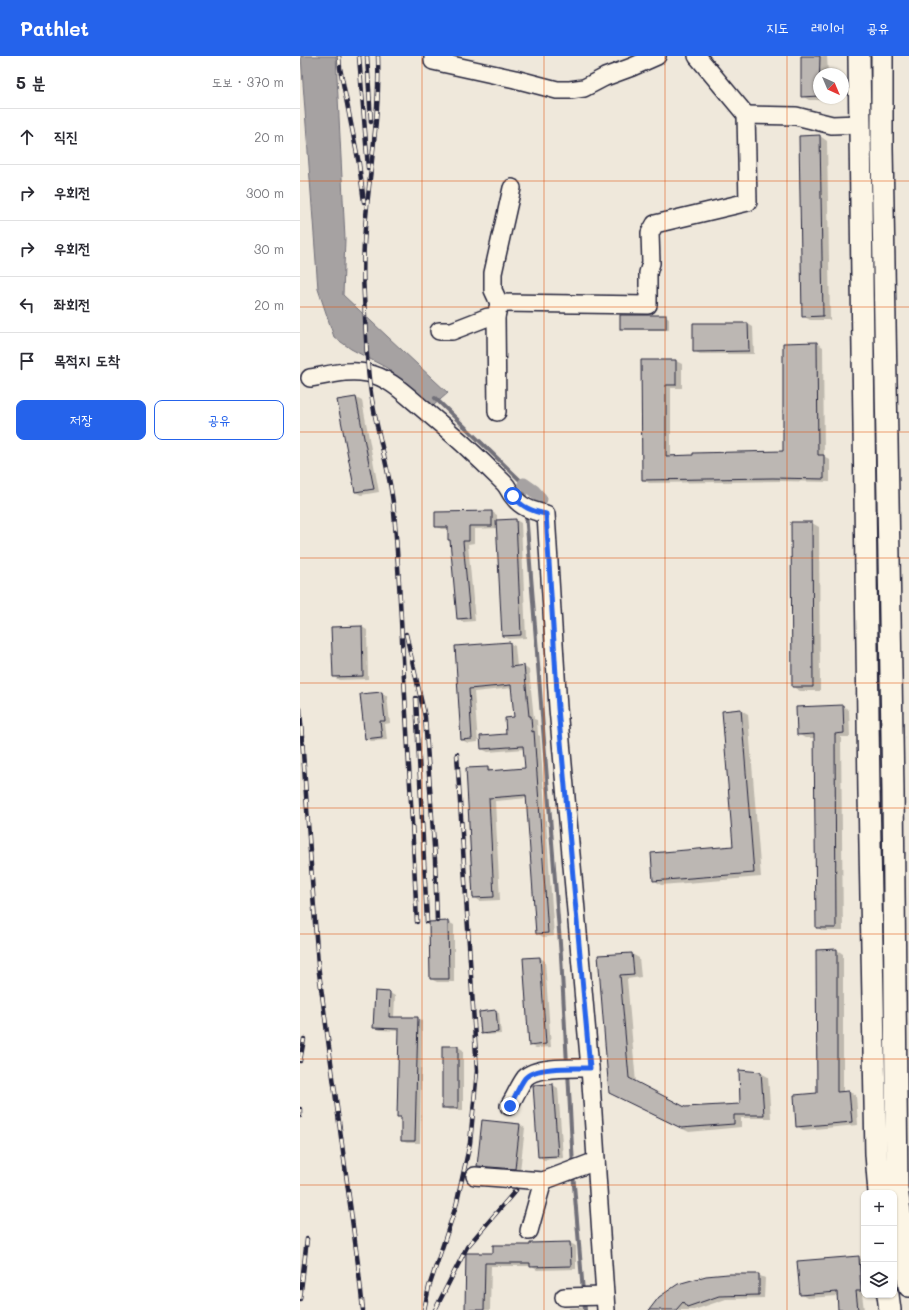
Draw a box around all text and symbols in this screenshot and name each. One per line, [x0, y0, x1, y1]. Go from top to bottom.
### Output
text: Pathlet [20, 16, 89, 41]
text: 지도 [766, 18, 789, 37]
text: 레이어 [811, 18, 844, 37]
text: 공유 [866, 18, 889, 37]
north arrow [813, 68, 849, 104]
text: 5 분 [16, 71, 46, 93]
text: 도보 · 370 m [212, 73, 284, 90]
icon: ahead [16, 126, 38, 148]
text: 직진 [54, 126, 78, 146]
text: 20 m [254, 128, 284, 145]
icon: right [16, 182, 38, 204]
text: 우회전 [54, 182, 90, 202]
text: 300 m [246, 184, 284, 201]
icon: right [16, 238, 38, 260]
text: 우회전 [54, 238, 90, 258]
text: 30 m [254, 240, 284, 257]
icon: left [16, 294, 38, 316]
text: 좌회전 [54, 294, 90, 314]
text: 20 m [254, 296, 284, 313]
icon: arrive [16, 350, 38, 372]
text: 목적지 도착 [54, 350, 120, 370]
button: 저장 [16, 400, 146, 440]
button: 공유 [154, 400, 284, 440]
route start [504, 487, 522, 505]
route end [501, 1097, 519, 1115]
map controls [861, 1190, 897, 1298]
button: + [861, 1190, 897, 1226]
button: − [861, 1226, 897, 1262]
button: layers [861, 1262, 897, 1298]

